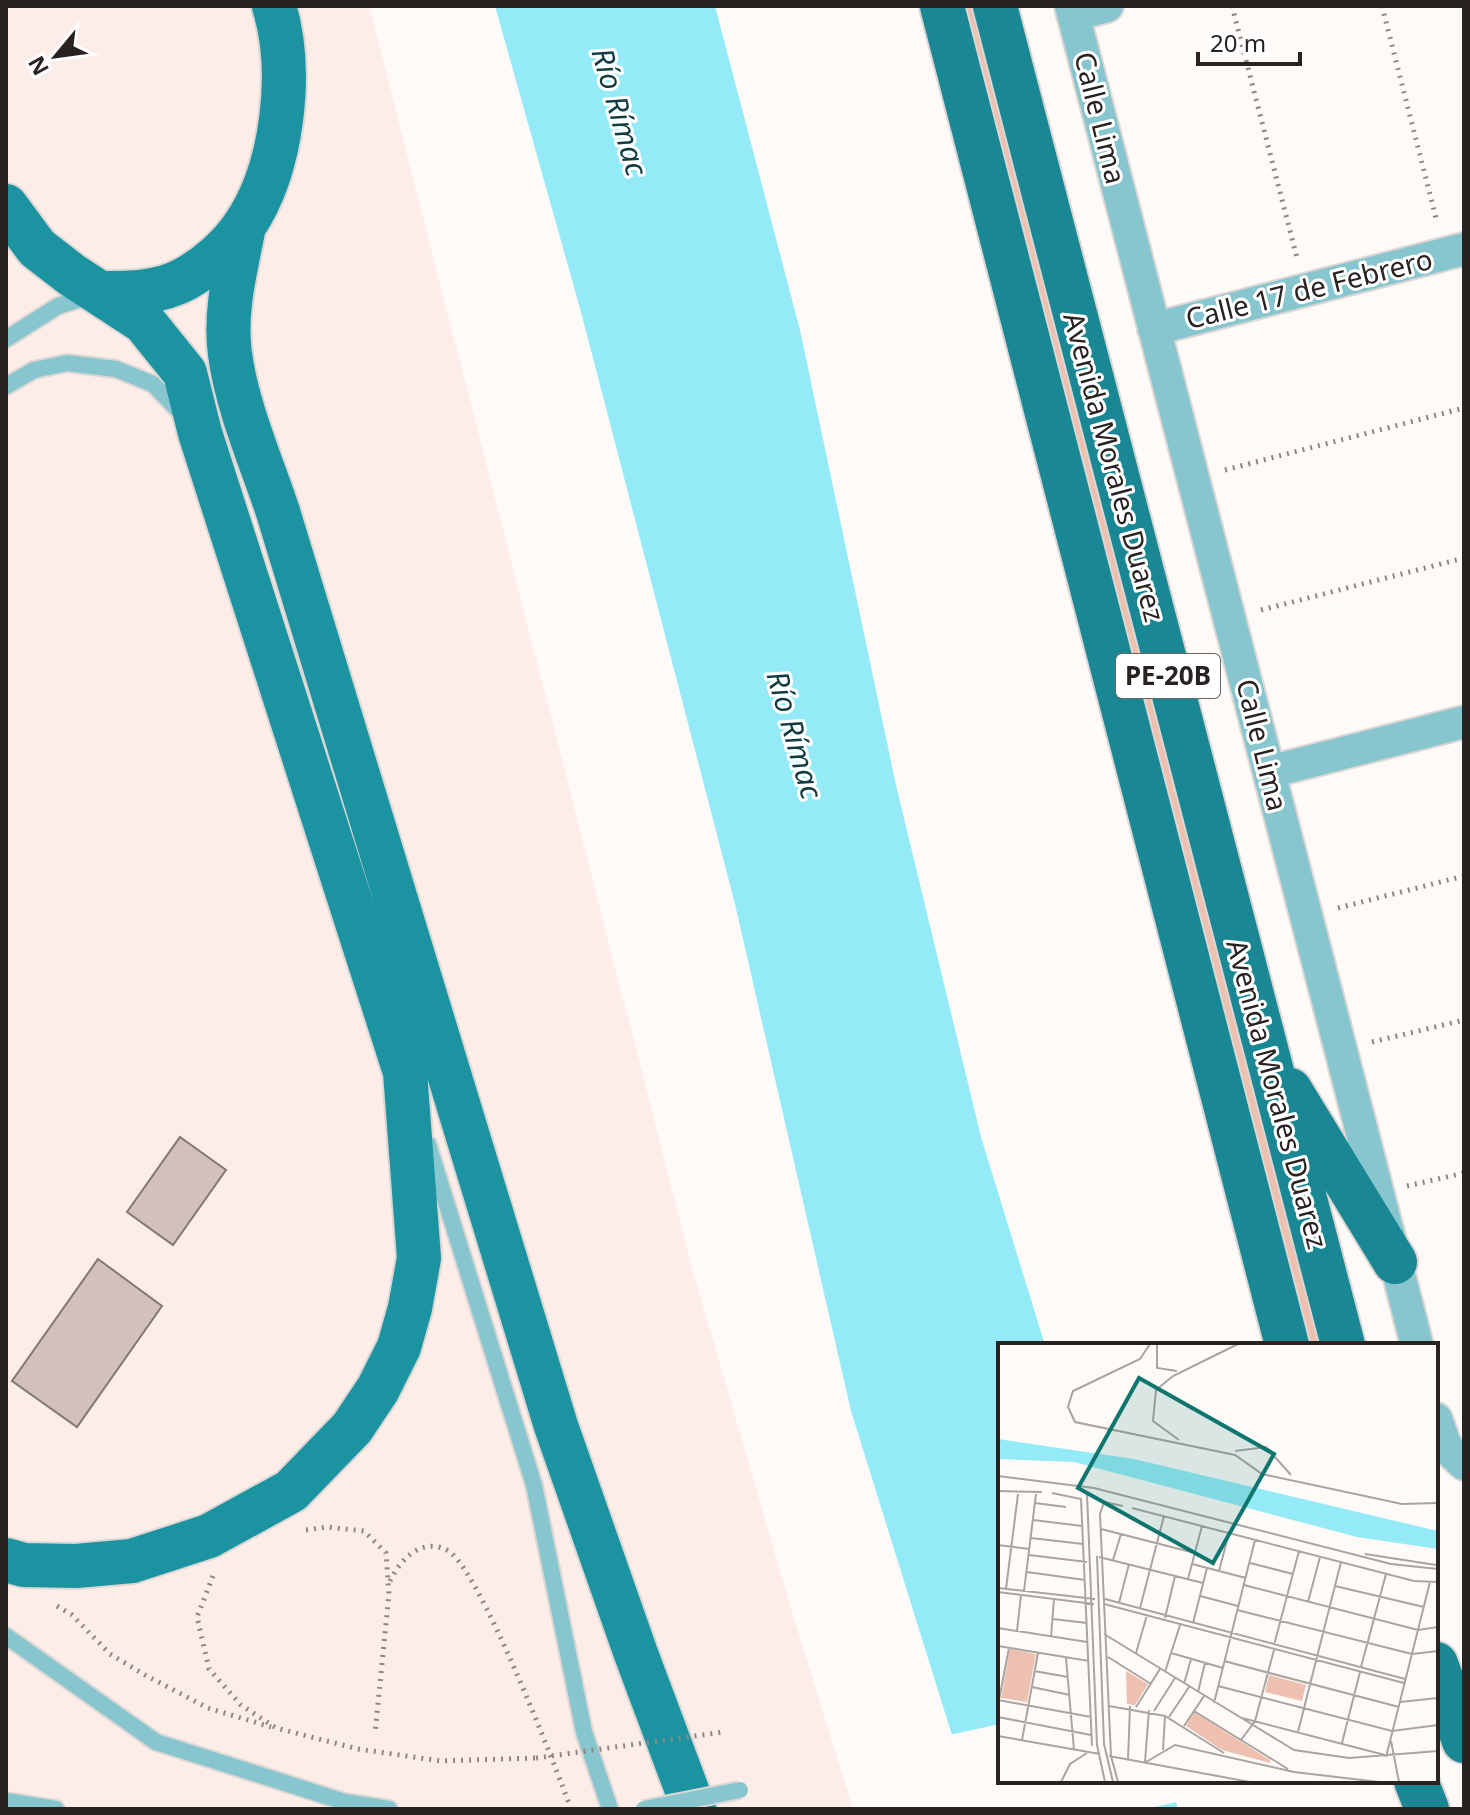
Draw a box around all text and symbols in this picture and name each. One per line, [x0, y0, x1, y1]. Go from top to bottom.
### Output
north arrow [16, 16, 96, 96]
scale bar [1198, 16, 1300, 66]
text: 20 m [1210, 26, 1266, 59]
water label: Río Rímac [583, 43, 658, 181]
street label: Calle Lima [1066, 48, 1136, 188]
text: N [20, 51, 55, 81]
street label: Calle 17 de Febrero [1182, 239, 1436, 337]
street label: Avenida Morales Duarez [1055, 308, 1175, 625]
road number: PE-20B [1116, 654, 1220, 698]
water label: Río Rímac [758, 666, 833, 804]
street label: Calle Lima [1228, 675, 1298, 815]
street label: Avenida Morales Duarez [1218, 935, 1338, 1252]
inset map [998, 1343, 1438, 1783]

